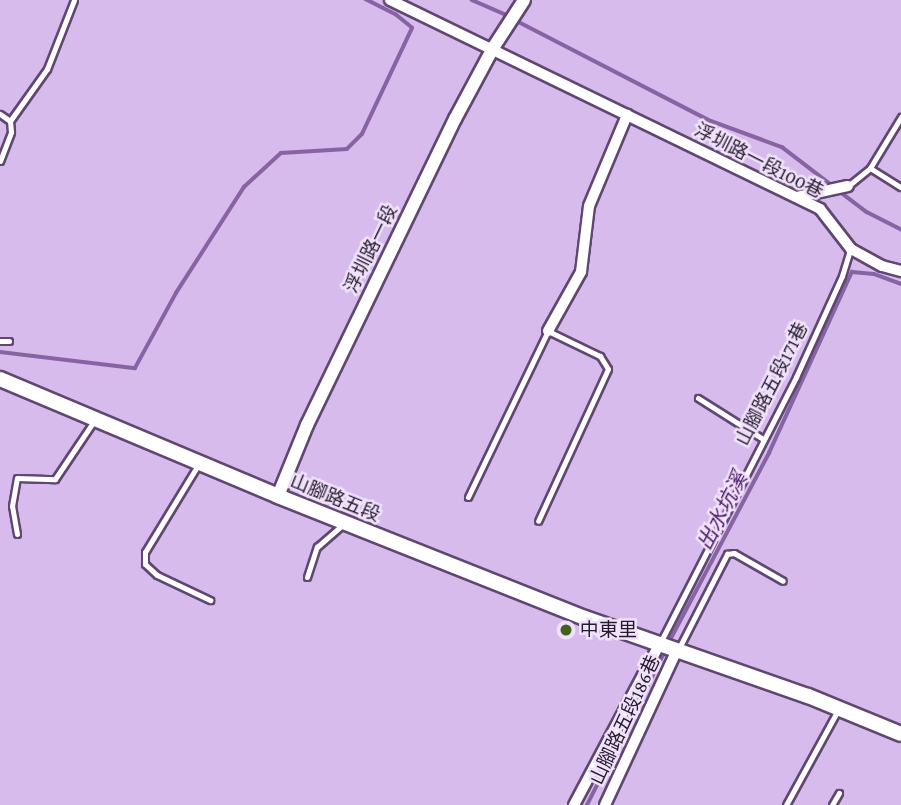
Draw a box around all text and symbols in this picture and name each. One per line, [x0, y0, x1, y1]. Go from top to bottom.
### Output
street label: 浮圳路一段100巷 [691, 119, 827, 203]
street label: 浮圳路一段 [340, 201, 402, 297]
street label: 山腳路五段171巷 [731, 319, 813, 449]
water label: 出水坑溪 [692, 468, 752, 554]
street label: 山腳路五段 [287, 470, 383, 526]
place label: 中東里 [580, 619, 637, 641]
marker: 中東里 [558, 622, 574, 638]
street label: 山腳路五段186巷 [585, 652, 665, 788]

